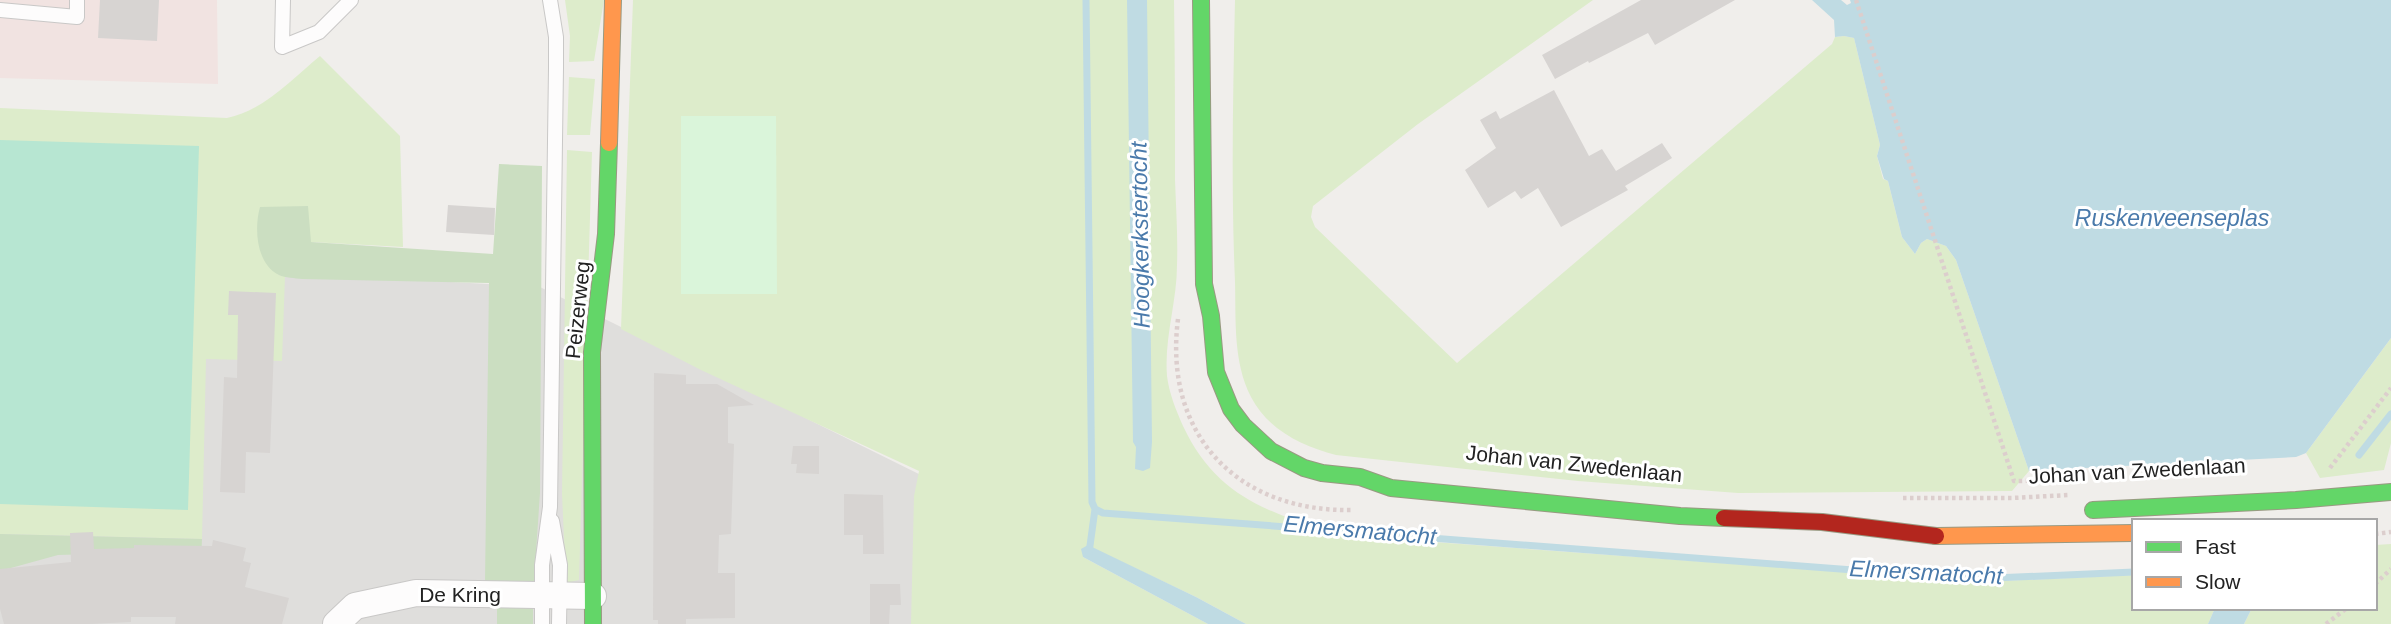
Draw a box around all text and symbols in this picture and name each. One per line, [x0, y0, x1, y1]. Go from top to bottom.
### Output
water label: Hoogkerkstertocht [1125, 140, 1155, 329]
water label: Ruskenveenseplas [2075, 205, 2270, 231]
street label: Peizerweg [561, 260, 594, 360]
street label: Johan van Zwedenlaan [1465, 441, 1683, 486]
street label: Johan van Zwedenlaan [2028, 453, 2246, 488]
water label: Elmersmatocht [1282, 510, 1439, 550]
legend [2132, 519, 2377, 610]
text: Fast [2195, 535, 2236, 558]
water label: Elmersmatocht [1849, 555, 2005, 589]
text: Slow [2195, 570, 2241, 593]
street label: De Kring [419, 583, 501, 606]

